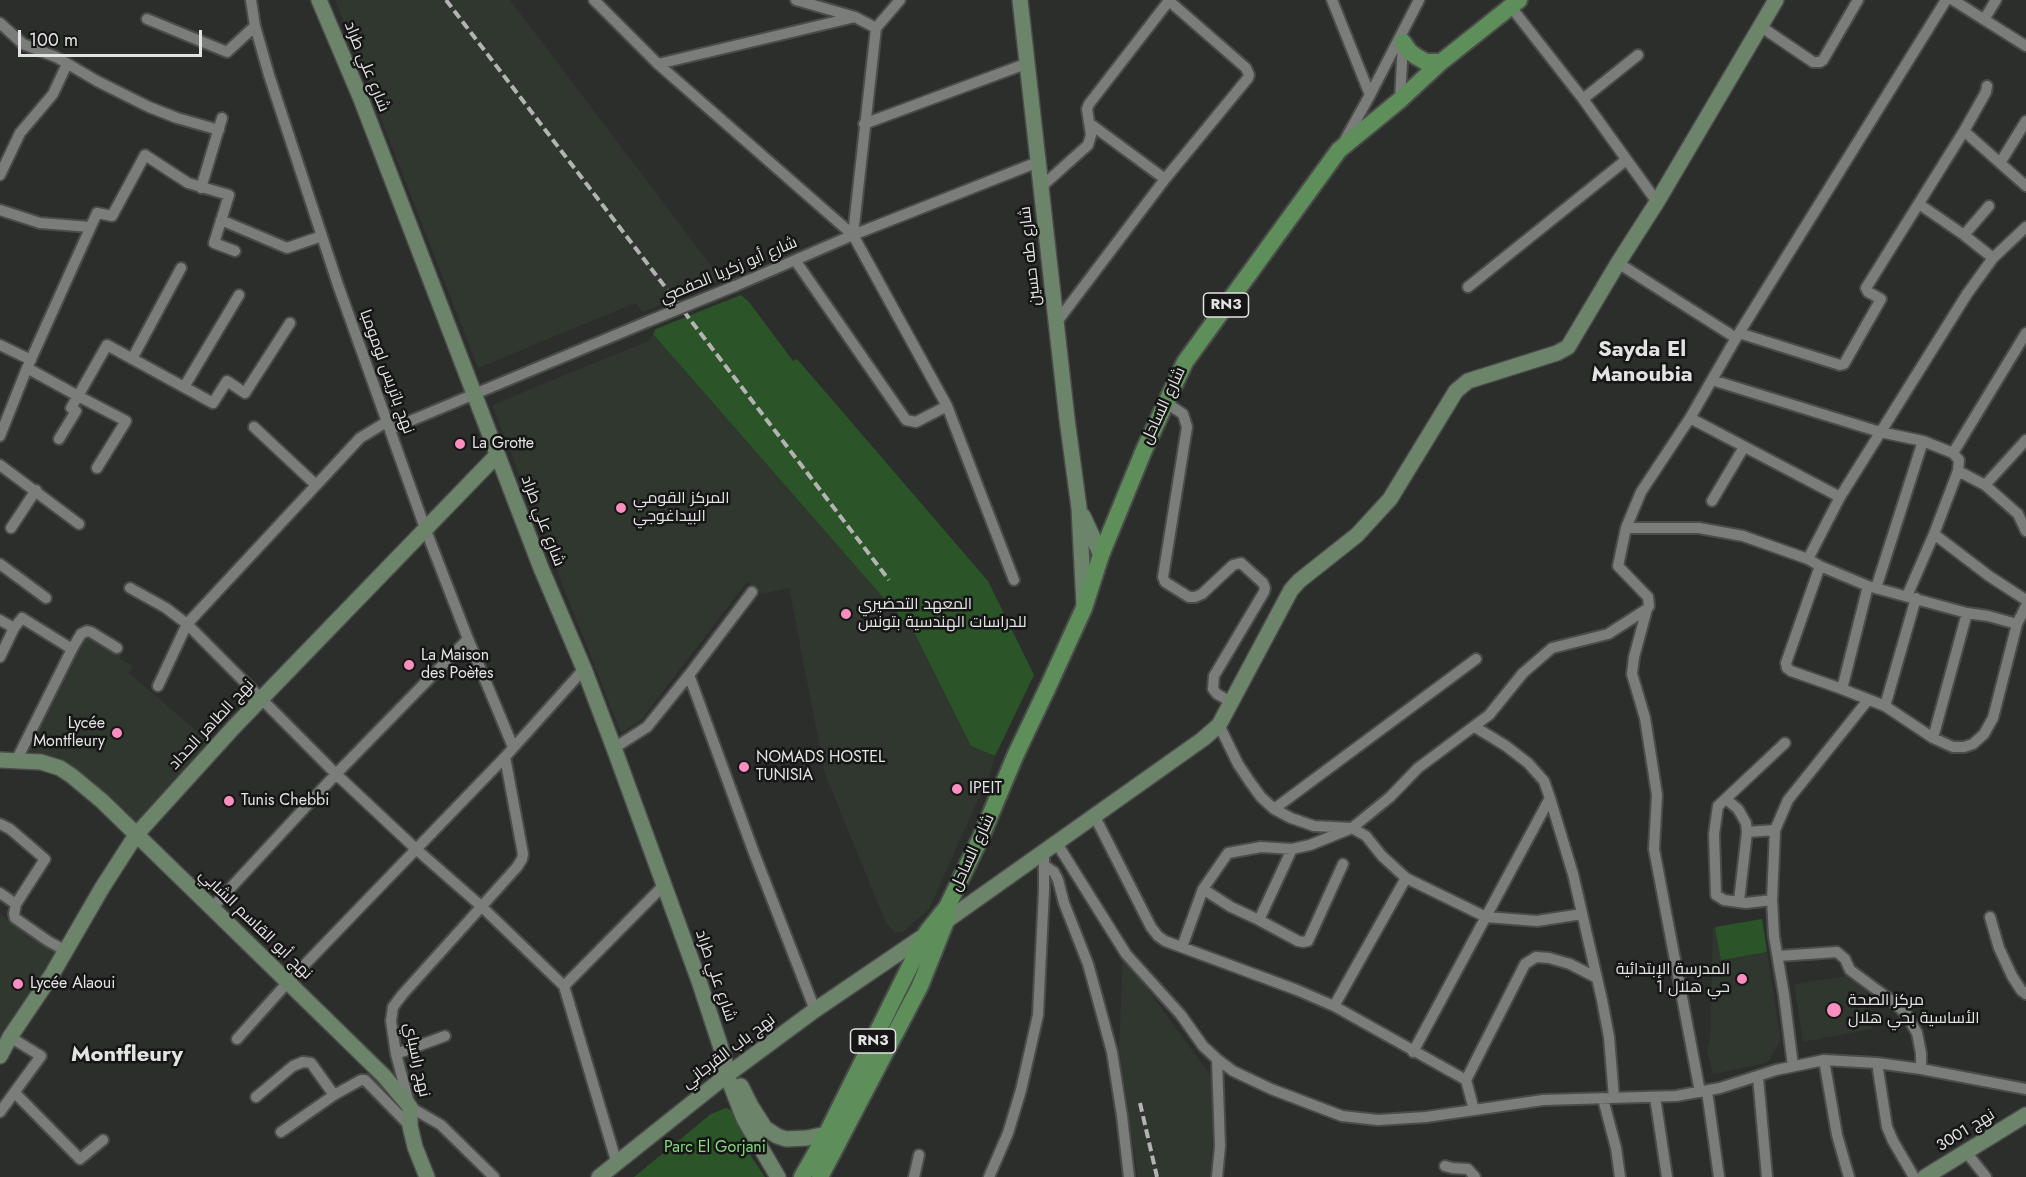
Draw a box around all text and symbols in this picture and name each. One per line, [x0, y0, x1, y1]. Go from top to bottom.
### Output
scale bar [21, 18, 206, 56]
street label: شارع علي طراد [339, 19, 393, 115]
text: 100 m [29, 27, 78, 53]
street label: شارع طه حسين [1016, 205, 1046, 307]
street label: شارع أبو زكريا الحفصي [658, 233, 800, 309]
road number: RN3 [1204, 293, 1248, 317]
street label: نهج باتريس لومومبا [355, 307, 417, 437]
district label: Sayda El Manoubia [1591, 338, 1693, 390]
street label: شارع الساحل [1138, 364, 1190, 448]
place label: La Grotte [472, 434, 534, 454]
marker: La Grotte [453, 437, 467, 451]
street label: شارع علي طراد [516, 473, 568, 569]
place label: المركز القومي البيداغوجي [633, 489, 729, 527]
marker: المركز القومي البيداغوجي [614, 501, 628, 515]
place label: المعهد التحضيري للدراسات الهندسية بتونس [858, 595, 1027, 633]
marker: المعهد التحضيري للدراسات الهندسية بتونس [839, 607, 853, 621]
place label: La Maison des Poètes [421, 646, 493, 684]
marker: La Maison des Poètes [402, 658, 416, 672]
street label: نهج الطاهر الحداد [165, 676, 259, 774]
place label: Lycée Montfleury [33, 714, 105, 752]
marker: Lycée Montfleury [110, 726, 124, 740]
place label: NOMADS HOSTEL TUNISIA [756, 748, 885, 786]
marker: NOMADS HOSTEL TUNISIA [737, 760, 751, 774]
place label: IPEIT [969, 779, 1002, 799]
marker: IPEIT [950, 782, 964, 796]
place label: Tunis Chebbi [241, 791, 329, 811]
marker: Tunis Chebbi [222, 794, 236, 808]
street label: شارع الساحل [947, 811, 999, 895]
street label: نهج أبو القاسم الشابي [194, 866, 316, 984]
street label: شارع علي طراد [690, 928, 740, 1024]
place label: المدرسة الإبتدائية حي هلال 1 [1616, 960, 1730, 998]
marker: المدرسة الإبتدائية حي هلال 1 [1735, 972, 1749, 986]
place label: Lycée Alaoui [30, 974, 115, 994]
marker: Lycée Alaoui [11, 977, 25, 991]
place label: مركز الصحة الأساسية بحي هلال [1848, 991, 1980, 1029]
marker: مركز الصحة الأساسية بحي هلال [1825, 1001, 1843, 1019]
street label: نهج باب القرجاني [679, 1011, 779, 1093]
street label: نهج راسباي [399, 1021, 433, 1099]
road number: RN3 [850, 1029, 896, 1053]
district label: Montfleury [71, 1043, 183, 1069]
street label: نهج 3001 [1933, 1106, 1999, 1156]
park label: Parc El Gorjani [664, 1138, 766, 1158]

